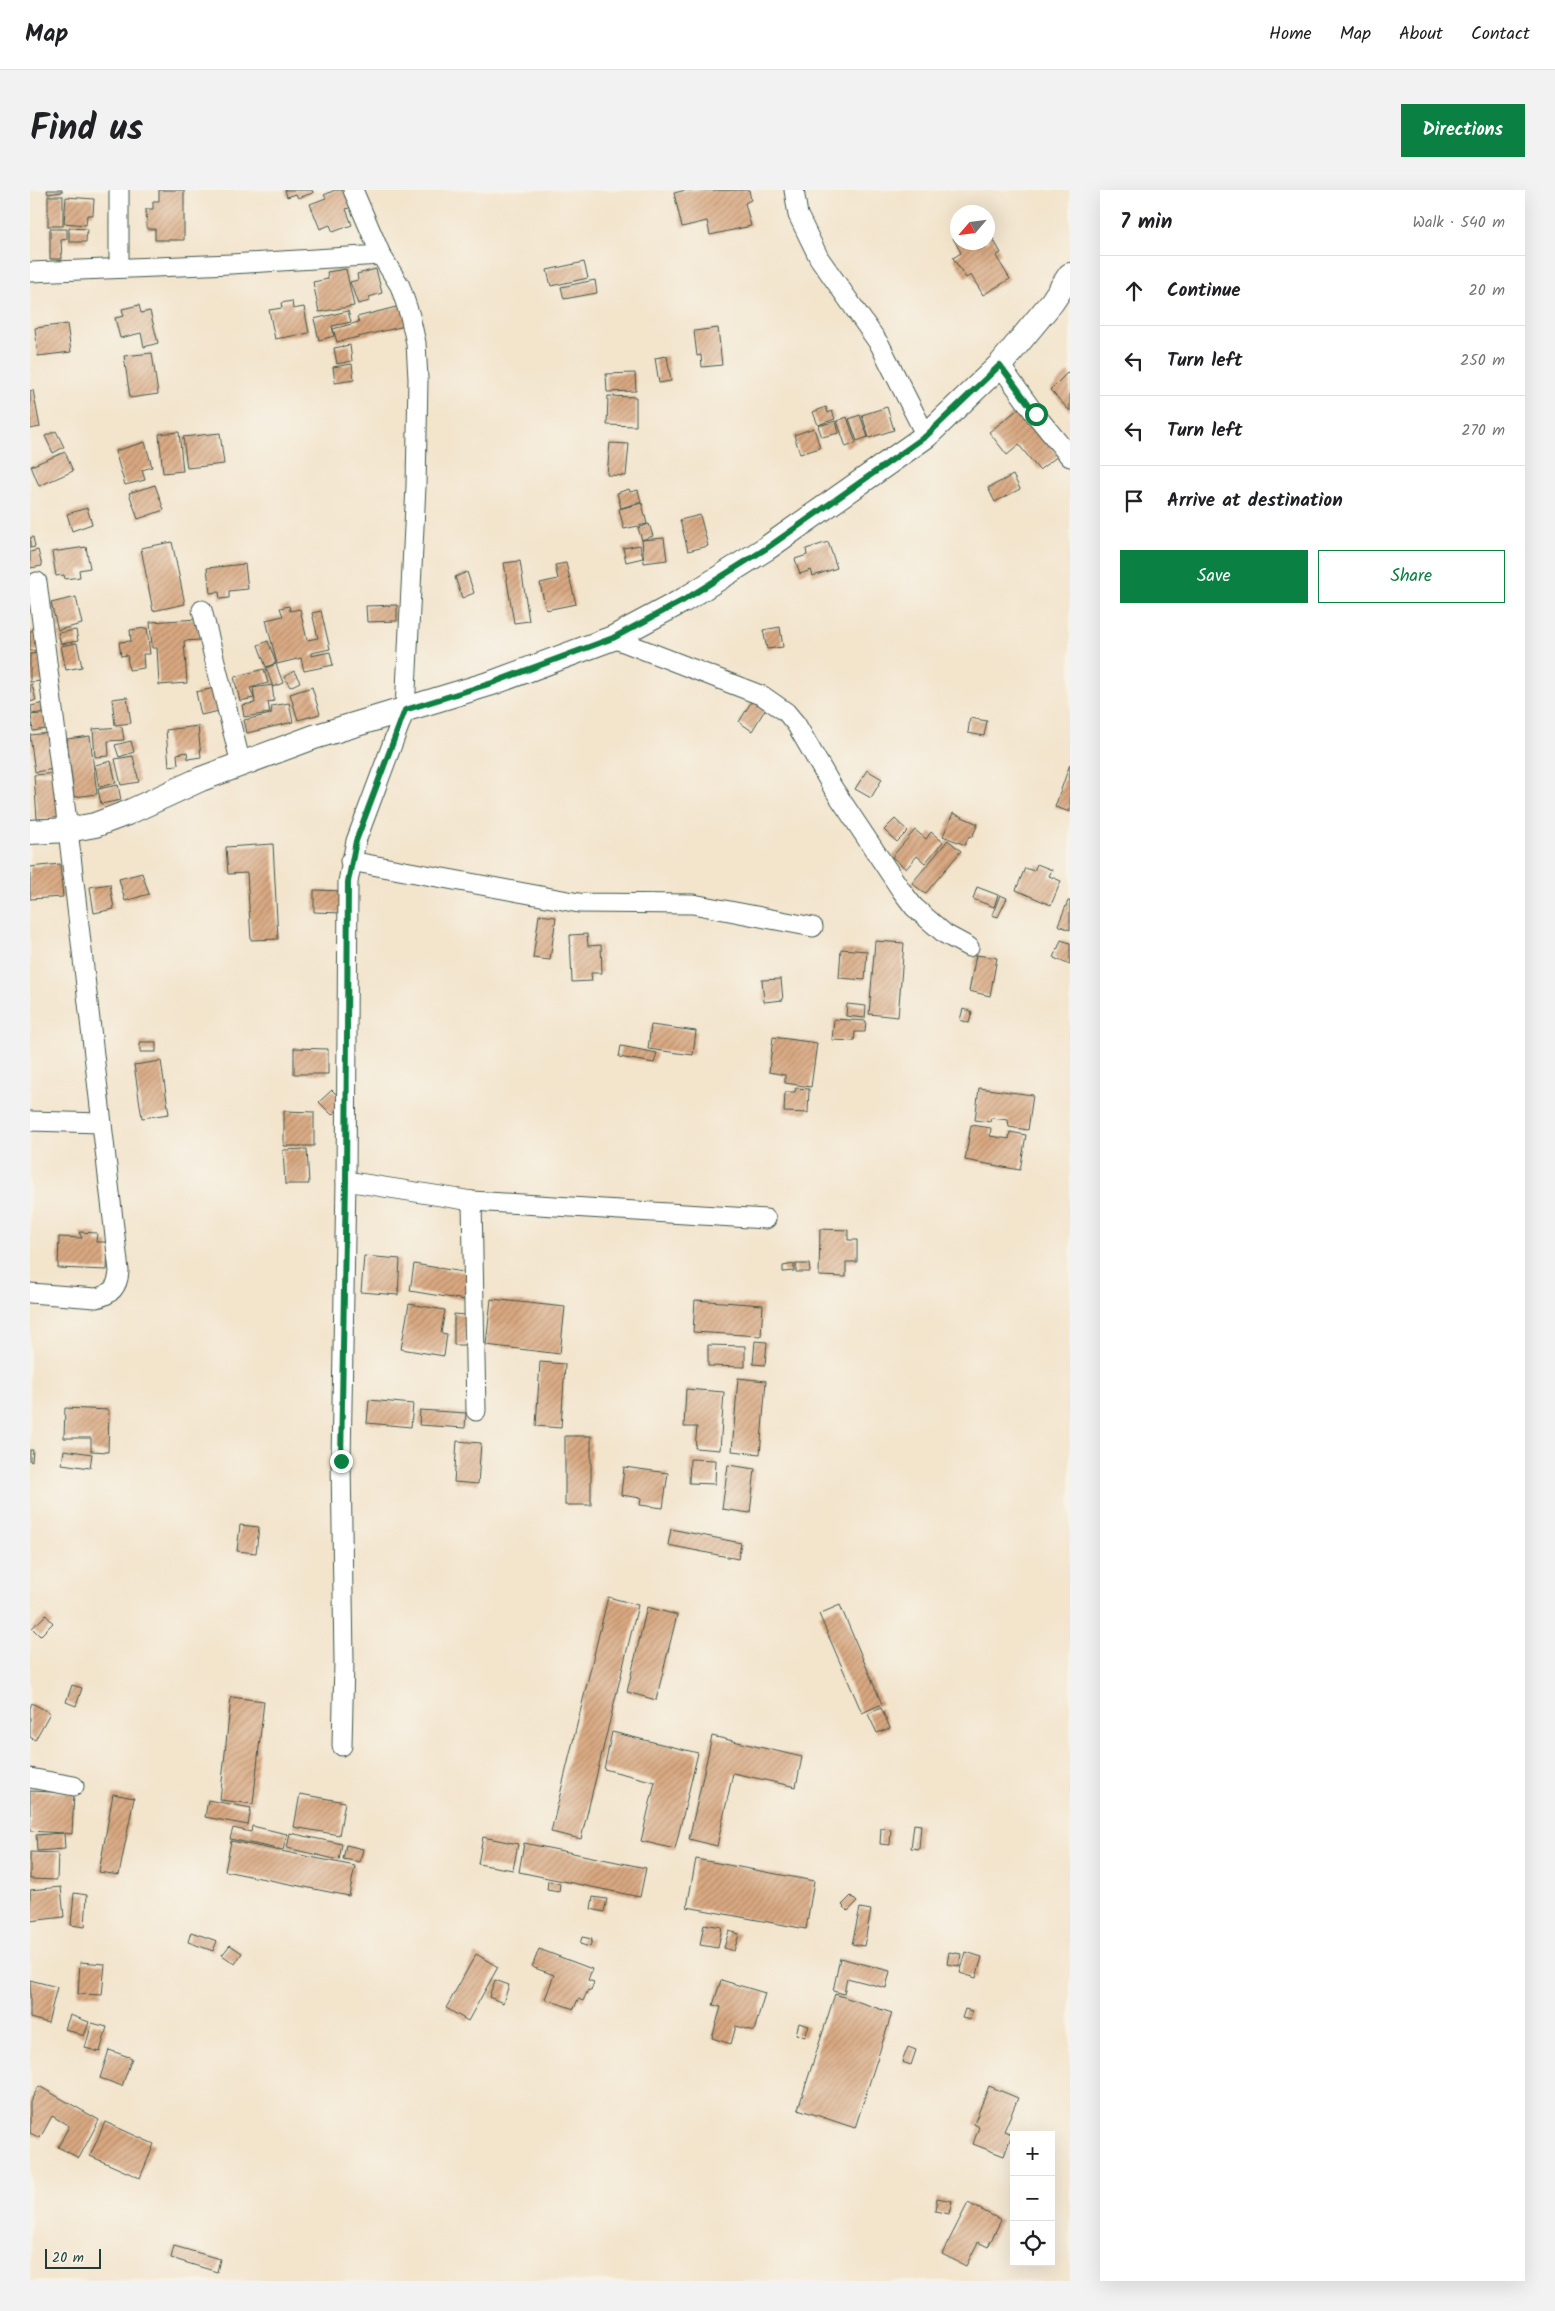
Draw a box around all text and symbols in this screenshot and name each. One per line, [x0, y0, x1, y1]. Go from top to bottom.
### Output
text: Map [25, 15, 68, 54]
text: Home [1269, 20, 1312, 49]
text: Map [1340, 20, 1371, 49]
text: About [1399, 20, 1443, 49]
text: Contact [1471, 20, 1530, 49]
text: Find us [30, 102, 143, 158]
button: Directions [1401, 104, 1525, 157]
north arrow [950, 205, 995, 250]
text: 7 min [1120, 206, 1172, 239]
text: Walk · 540 m [1412, 210, 1505, 235]
text: Continue [1167, 276, 1240, 306]
icon: ahead [1120, 277, 1148, 305]
text: 20 m [1469, 278, 1505, 303]
text: Turn left [1167, 346, 1242, 376]
icon: left [1120, 347, 1148, 375]
text: 250 m [1460, 348, 1505, 373]
route start [1025, 403, 1048, 426]
text: Turn left [1167, 416, 1242, 446]
icon: left [1120, 417, 1148, 445]
text: 270 m [1461, 418, 1505, 443]
text: Arrive at destination [1167, 486, 1343, 516]
icon: arrive [1120, 487, 1148, 515]
button: Save [1120, 550, 1308, 603]
button: Share [1318, 550, 1505, 603]
route end [330, 1450, 353, 1473]
map controls [1010, 2131, 1055, 2266]
button: + [1010, 2131, 1055, 2176]
button: − [1010, 2176, 1055, 2221]
button: locate [1010, 2221, 1055, 2266]
scale bar [45, 2246, 101, 2269]
text: 20 m [52, 2247, 84, 2269]

